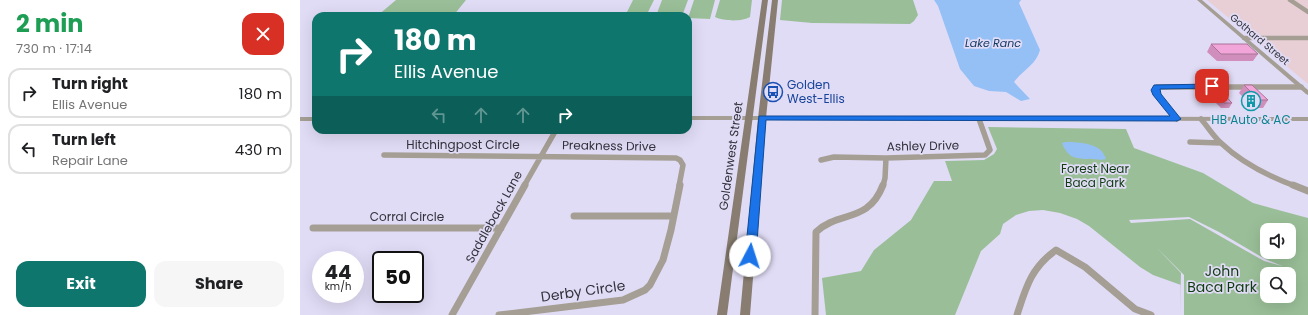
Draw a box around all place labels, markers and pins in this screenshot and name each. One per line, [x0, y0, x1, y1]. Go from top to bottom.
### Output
pin [1195, 69, 1229, 103]
place label: Golden West-Ellis [787, 76, 845, 107]
bus stop icon: Golden West-Ellis [762, 81, 784, 103]
building icon: HB Auto & AC [1240, 90, 1262, 112]
place label: HB Auto & AC [1211, 111, 1291, 128]

